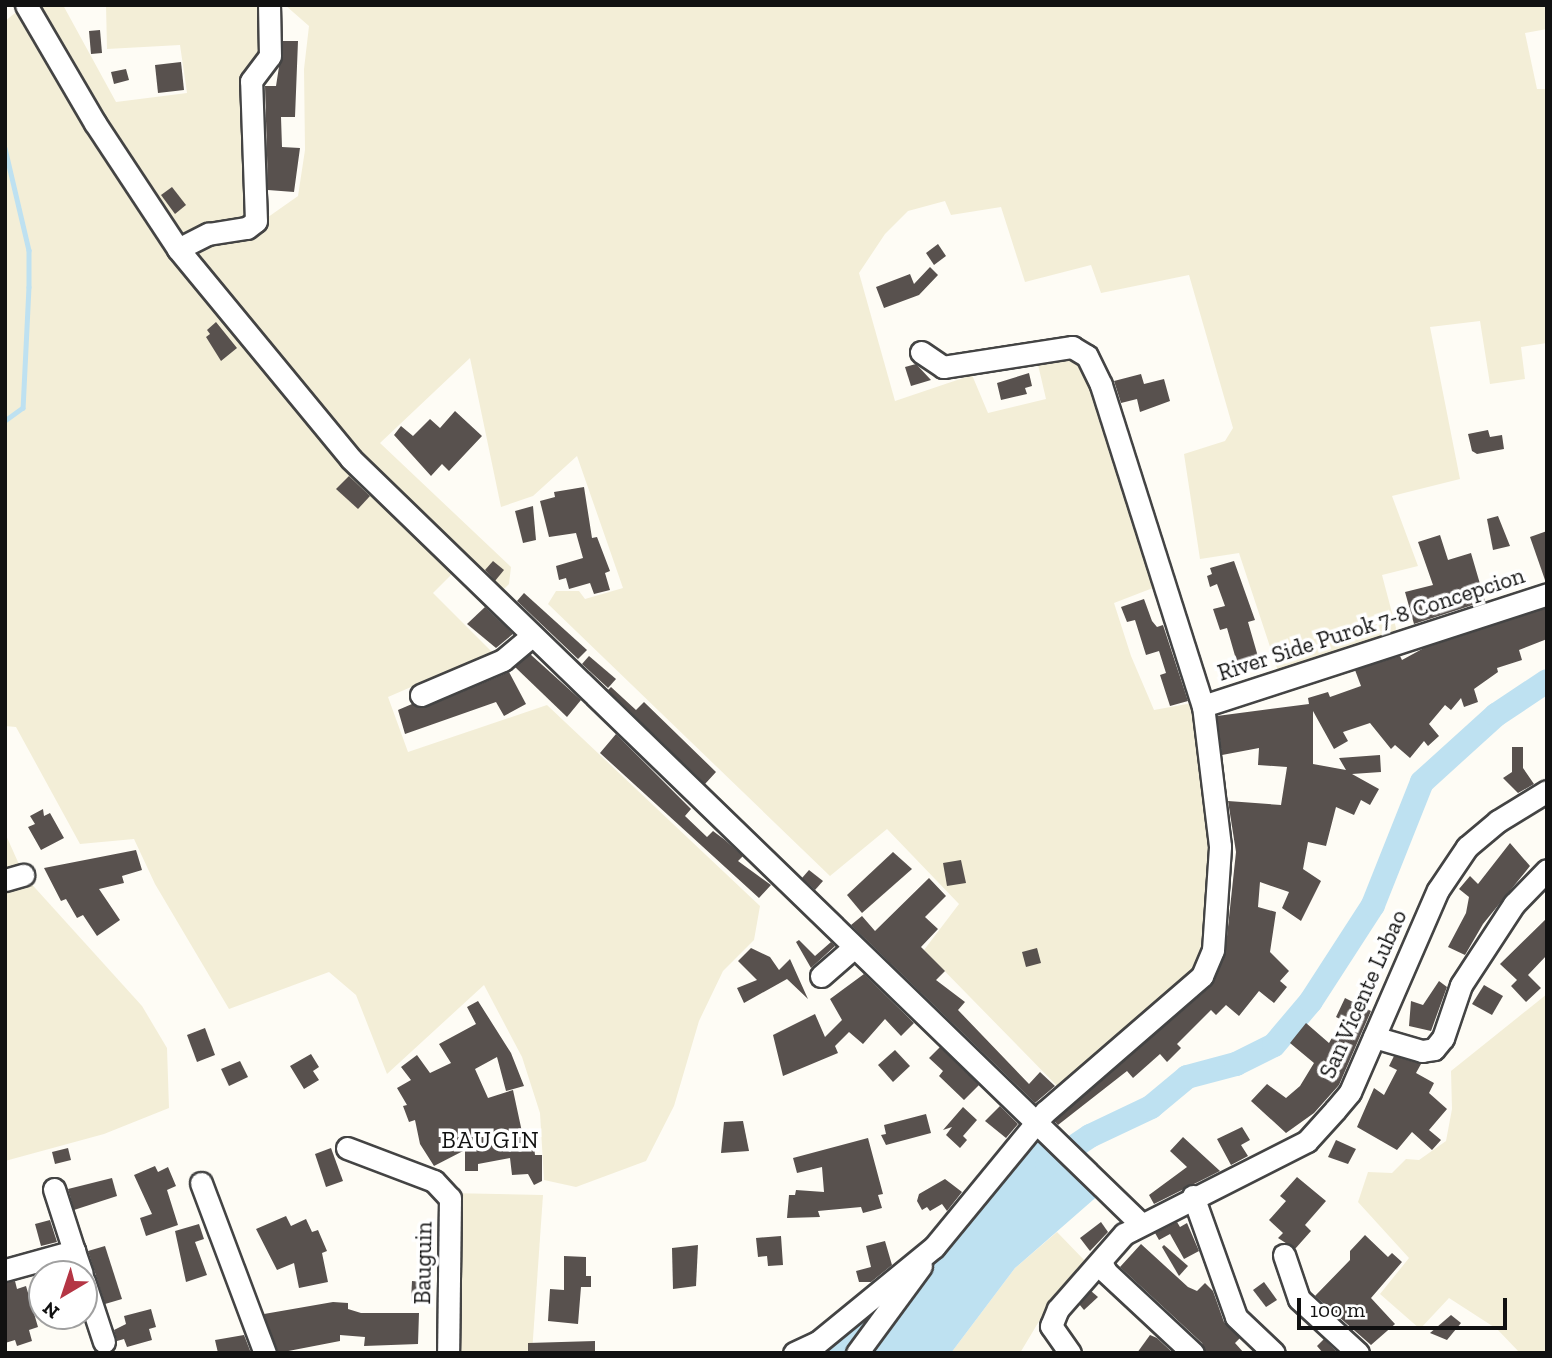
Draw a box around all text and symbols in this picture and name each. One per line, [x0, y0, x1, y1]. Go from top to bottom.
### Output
street label: River Side Purok 7-8 Concepcion [1214, 561, 1528, 687]
street label: San Vicente Lubao [1313, 905, 1413, 1083]
district label: BAUGIN [442, 1126, 540, 1154]
street label: Bauguin [408, 1221, 438, 1305]
north arrow [28, 1260, 98, 1330]
scale bar [1300, 1284, 1510, 1328]
text: N [38, 1297, 64, 1324]
text: 100 m [1310, 1297, 1365, 1322]

